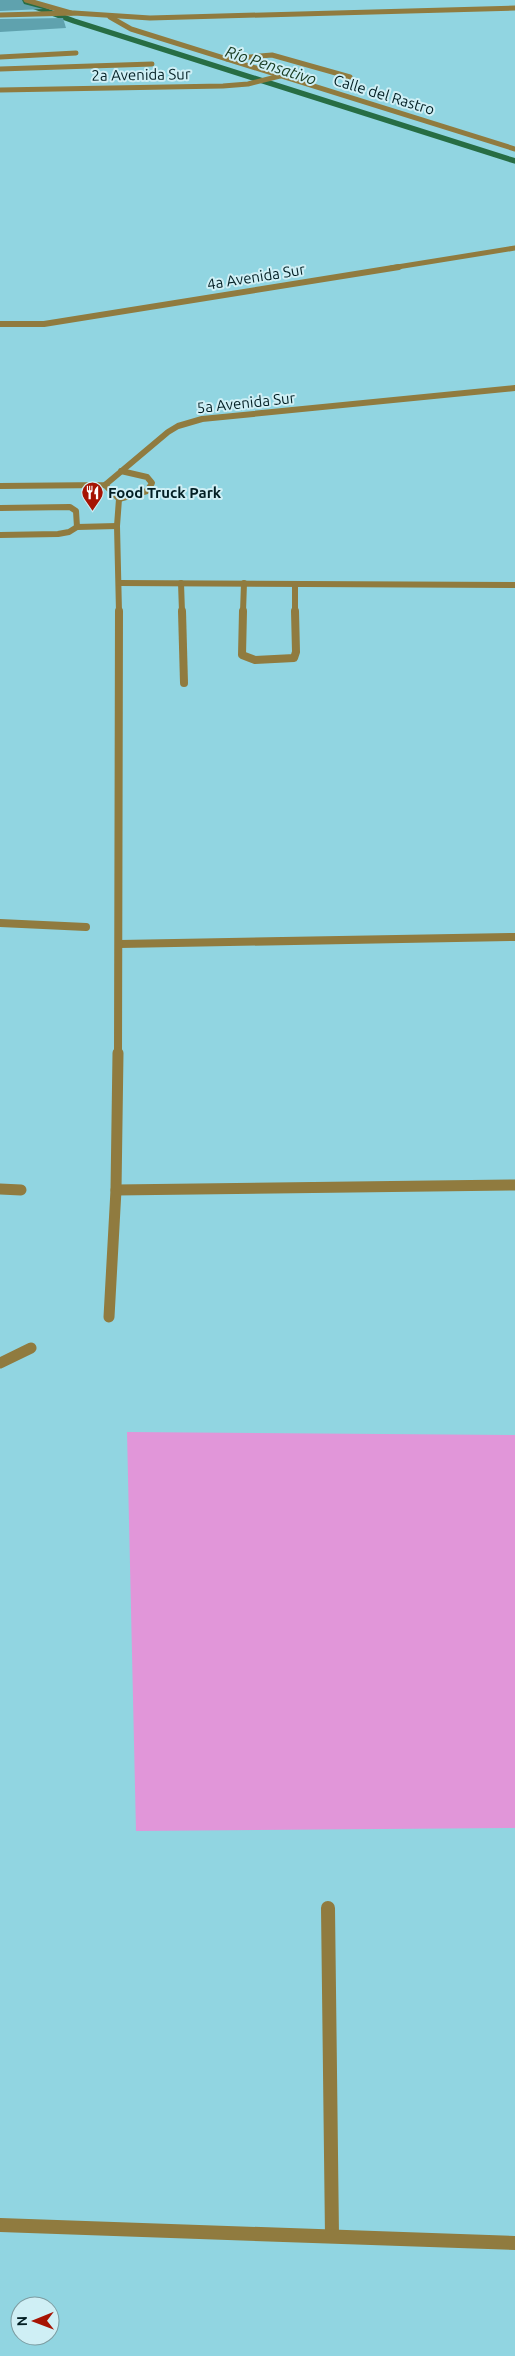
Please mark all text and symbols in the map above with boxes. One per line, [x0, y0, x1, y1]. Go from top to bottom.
water label: Río Pensativo [223, 42, 319, 88]
street label: 2a Avenida Sur [91, 65, 191, 84]
street label: Calle del Rastro [332, 71, 437, 118]
street label: 4a Avenida Sur [206, 260, 306, 293]
street label: 5a Avenida Sur [196, 389, 296, 416]
restaurant icon: Food Truck Park [80, 481, 104, 512]
place label: Food Truck Park [108, 484, 222, 501]
north arrow [10, 2296, 60, 2346]
text: N [14, 2316, 30, 2327]

